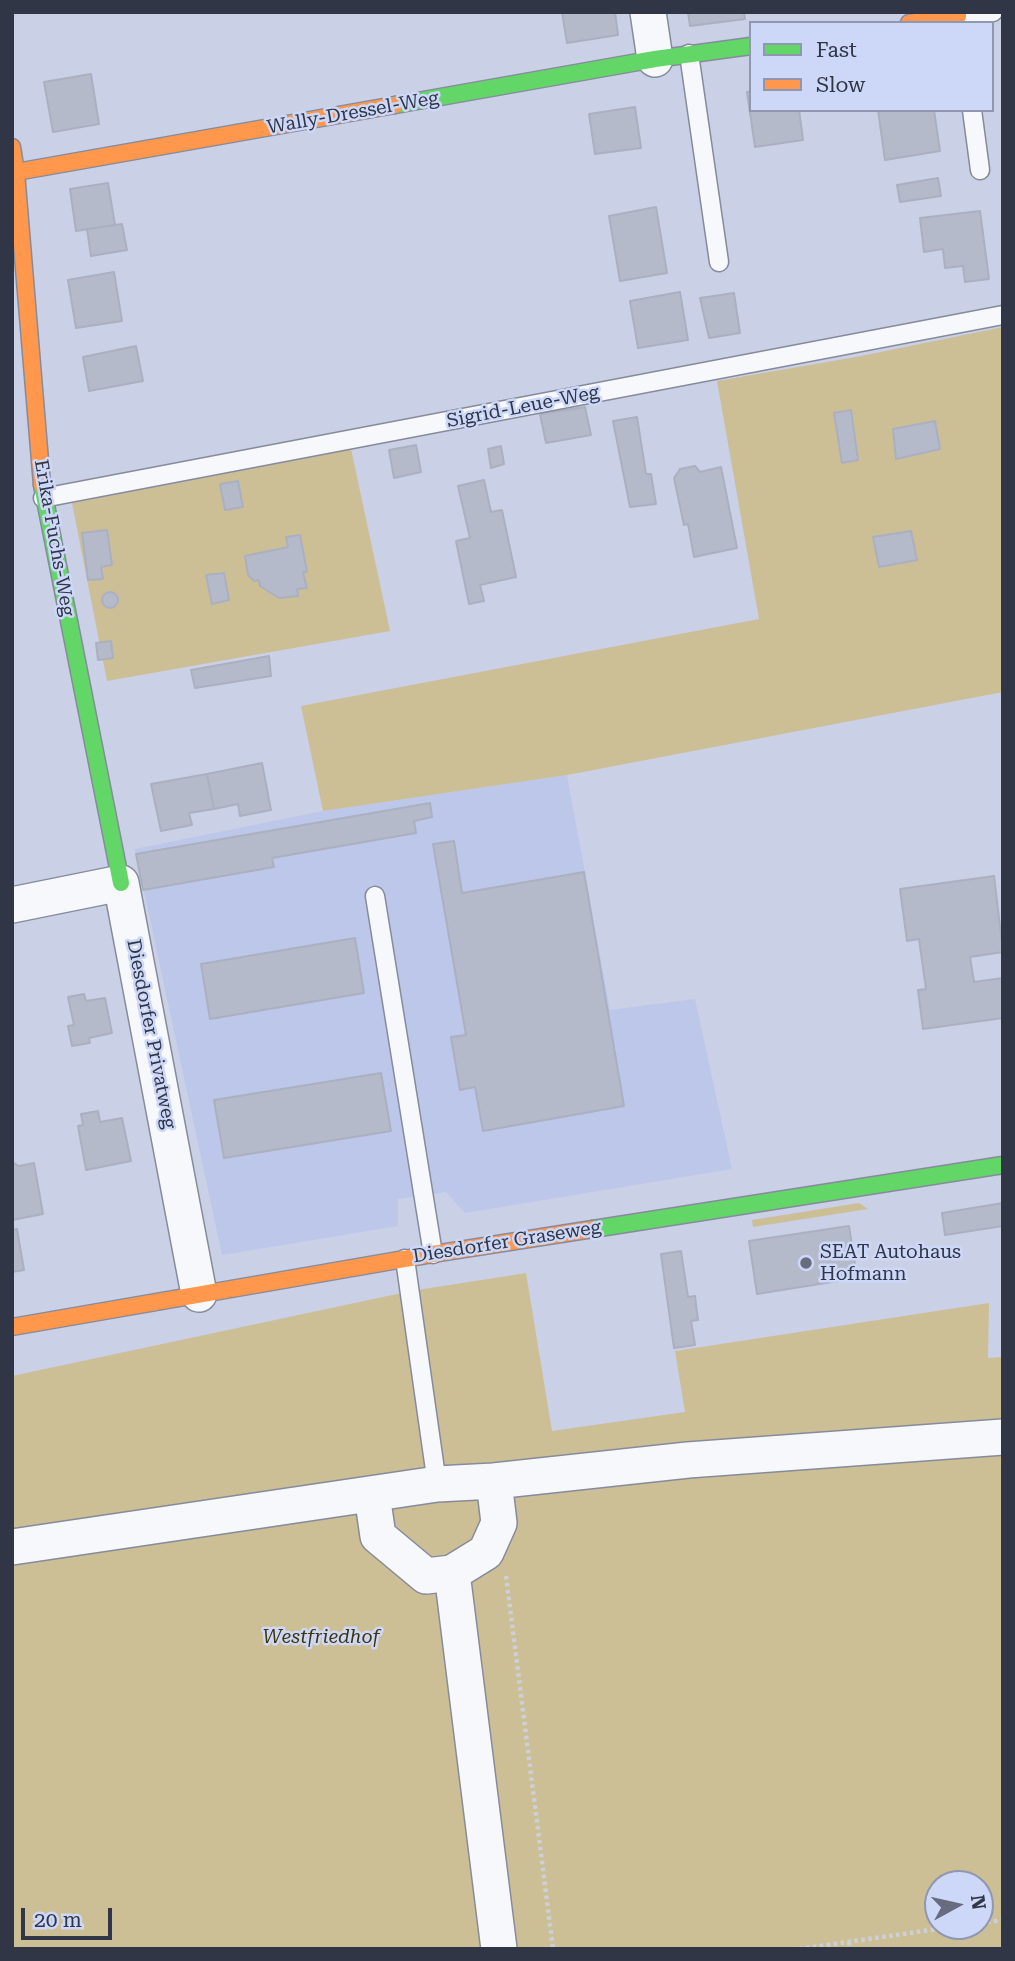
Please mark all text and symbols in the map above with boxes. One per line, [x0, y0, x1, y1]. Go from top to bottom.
legend [749, 21, 994, 112]
text: Fast [816, 38, 857, 62]
text: Slow [816, 73, 865, 97]
street label: Wally-Dressel-Weg [265, 87, 441, 139]
street label: Sigrid-Leue-Weg [445, 381, 601, 433]
street label: Erika-Fuchs-Weg [29, 458, 79, 618]
street label: Diesdorfer Privatweg [121, 937, 181, 1131]
street label: Diesdorfer Graseweg [411, 1216, 603, 1268]
place label: SEAT Autohaus Hofmann [820, 1241, 961, 1285]
marker: SEAT Autohaus Hofmann [798, 1255, 814, 1271]
park label: Westfriedhof [262, 1626, 380, 1648]
north arrow [924, 1870, 994, 1940]
text: N [966, 1893, 991, 1911]
scale bar [24, 1895, 116, 1939]
text: 20 m [34, 1908, 82, 1932]

